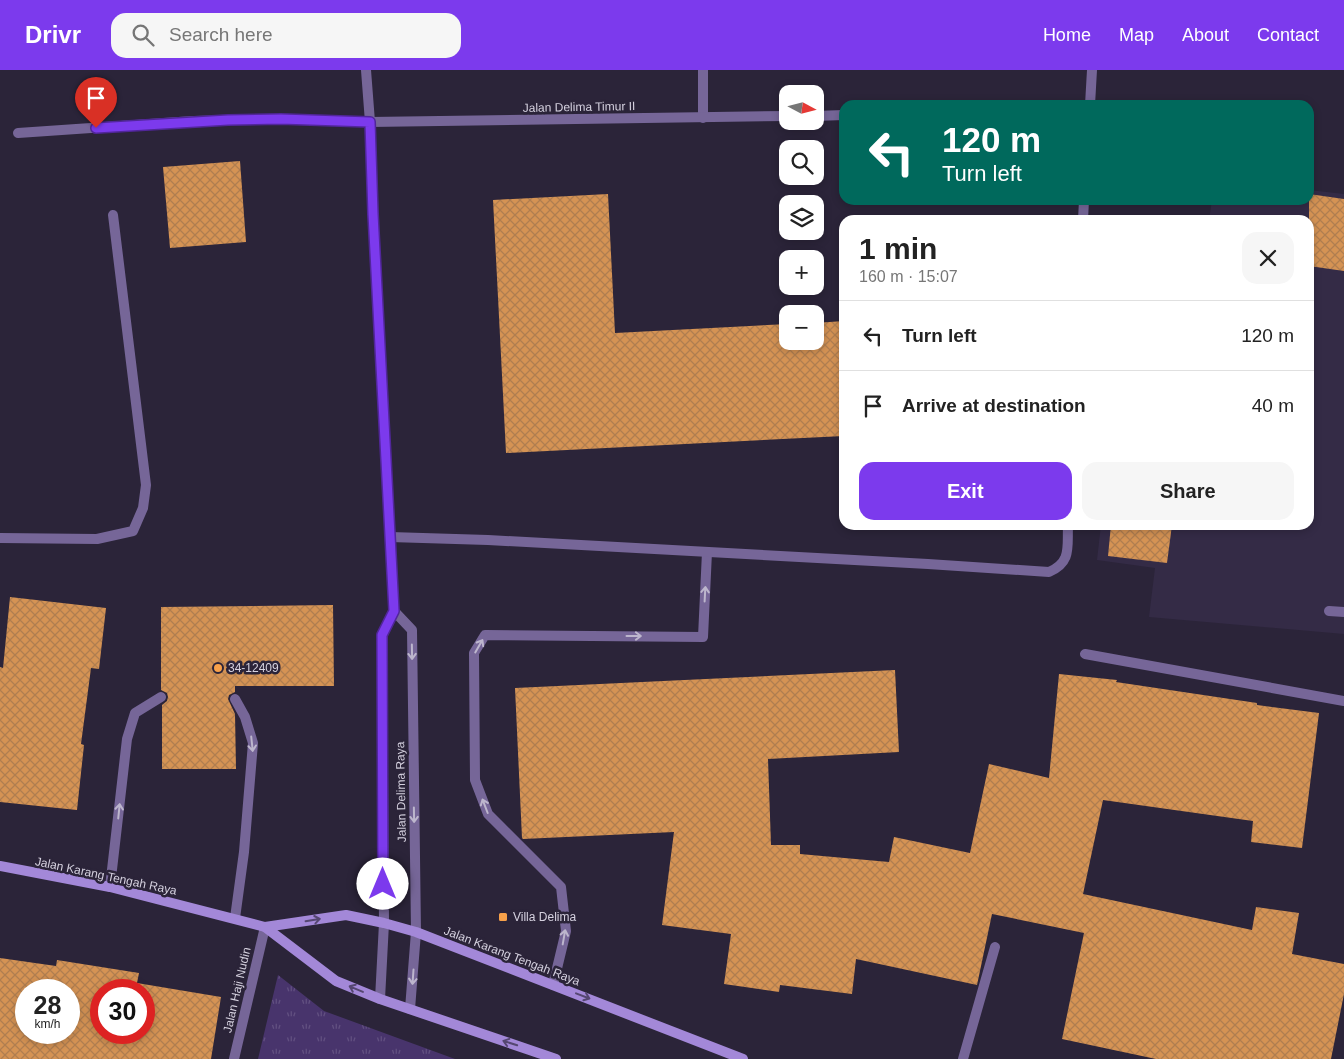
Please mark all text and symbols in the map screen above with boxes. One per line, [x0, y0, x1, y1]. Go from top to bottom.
search box [111, 13, 461, 58]
text: Drivr [25, 21, 81, 48]
icon: search [129, 21, 157, 49]
text: Search here [169, 24, 273, 45]
text: Home [1043, 25, 1091, 45]
text: Map [1119, 25, 1154, 45]
text: About [1182, 25, 1229, 45]
text: Contact [1257, 25, 1319, 45]
pin [75, 77, 117, 128]
icon: arrive [82, 84, 110, 112]
north arrow [779, 85, 824, 130]
map controls [779, 85, 824, 350]
street label: Jalan Delima Timur II [523, 99, 635, 115]
icon: left [859, 120, 924, 185]
text: 120 m [942, 120, 1041, 159]
button: search [779, 140, 824, 185]
text: Turn left [942, 161, 1022, 186]
button: layers [779, 195, 824, 240]
text: 1 min [859, 232, 937, 265]
button: close [1242, 232, 1294, 284]
button: + [779, 250, 824, 295]
text: 160 m · 15:07 [859, 268, 958, 285]
button: − [779, 305, 824, 350]
icon: left [859, 322, 887, 350]
text: Turn left [902, 325, 977, 346]
text: 120 m [1241, 325, 1294, 346]
icon: arrive [859, 392, 887, 420]
text: Arrive at destination [902, 395, 1086, 416]
text: 40 m [1252, 395, 1294, 416]
button: Exit [859, 462, 1072, 520]
button: Share [1082, 462, 1294, 520]
one-way arrow [701, 587, 710, 603]
one-way arrow [626, 631, 642, 641]
one-way arrow [474, 640, 484, 654]
one-way arrow [407, 644, 417, 660]
place label: 34-12409 [228, 661, 279, 675]
marker: 34-12409 [212, 662, 224, 674]
one-way arrow [247, 736, 257, 752]
street label: Jalan Delima Raya [393, 741, 409, 842]
one-way arrow [480, 799, 489, 814]
one-way arrow [114, 803, 124, 819]
one-way arrow [409, 806, 419, 822]
street label: Jalan Karang Tengah Raya [34, 854, 178, 898]
position arrow [356, 857, 408, 909]
place label: Villa Delima [513, 910, 576, 924]
marker: Villa Delima [497, 911, 509, 923]
one-way arrow [305, 914, 321, 924]
street label: Jalan Karang Tengah Raya [442, 924, 582, 989]
one-way arrow [560, 930, 570, 946]
street label: Jalan Haji Nudin [220, 946, 254, 1034]
one-way arrow [408, 969, 417, 985]
speed limit sign: 30 [90, 979, 155, 1044]
one-way arrow [349, 984, 364, 994]
text: 28 [34, 991, 61, 1019]
one-way arrow [576, 993, 591, 1002]
text: km/h [34, 1017, 61, 1031]
one-way arrow [502, 1037, 518, 1047]

